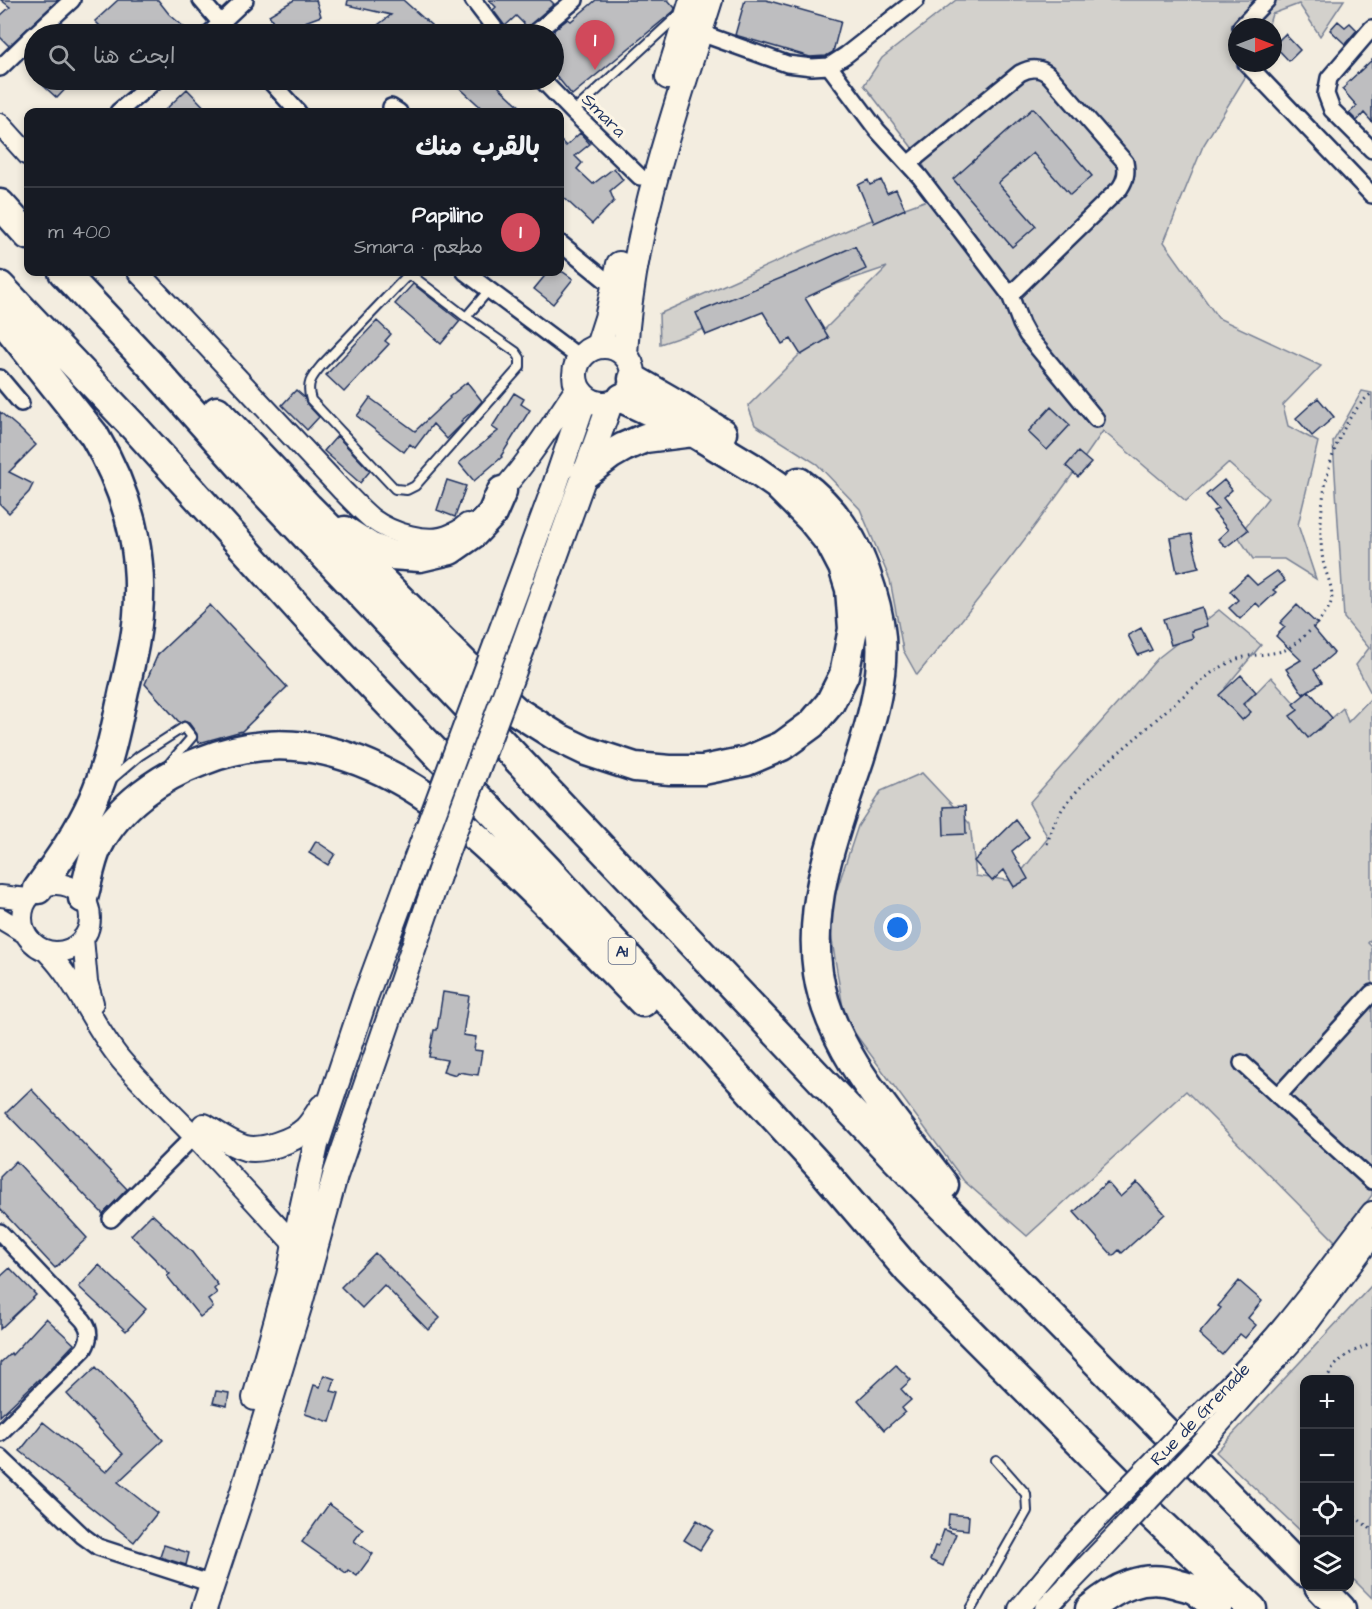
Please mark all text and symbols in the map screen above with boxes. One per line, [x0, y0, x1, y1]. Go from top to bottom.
north arrow [1228, 18, 1282, 72]
pin: 1 [576, 20, 614, 70]
search box [24, 24, 564, 90]
icon: search [45, 41, 78, 74]
text: ابحث هنا [93, 41, 175, 72]
street label: Smara [576, 87, 632, 143]
text: بالقرب منك [416, 129, 540, 165]
text: Papilino [412, 200, 483, 231]
text: 400 m [48, 218, 110, 246]
text: 1 [519, 218, 522, 246]
text: مطعم · Smara [354, 233, 483, 261]
your location [883, 913, 912, 942]
road number: A1 [608, 938, 636, 964]
street label: Rue de Grenade [1145, 1357, 1256, 1471]
map controls [1300, 1375, 1354, 1591]
button: + [1300, 1375, 1354, 1429]
button: − [1300, 1429, 1354, 1483]
button: locate [1300, 1483, 1354, 1537]
button: layers [1300, 1537, 1354, 1591]

